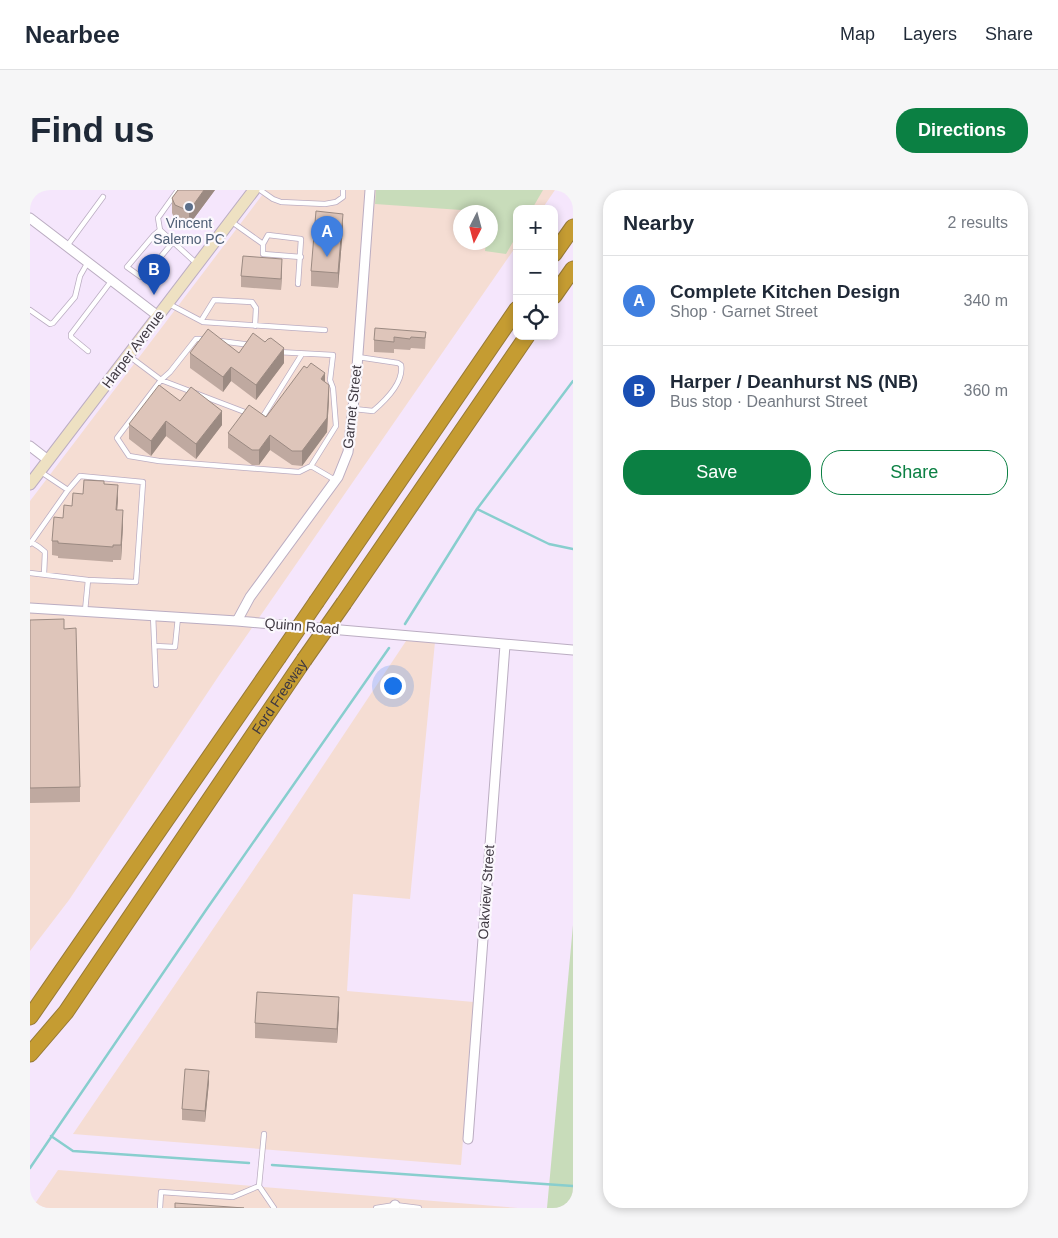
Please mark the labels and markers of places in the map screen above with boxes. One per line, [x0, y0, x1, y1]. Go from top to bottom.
marker: Vincent Salerno PC [183, 201, 195, 213]
place label: Vincent Salerno PC [153, 215, 225, 247]
pin: A [311, 216, 343, 257]
pin: B [138, 254, 170, 295]

